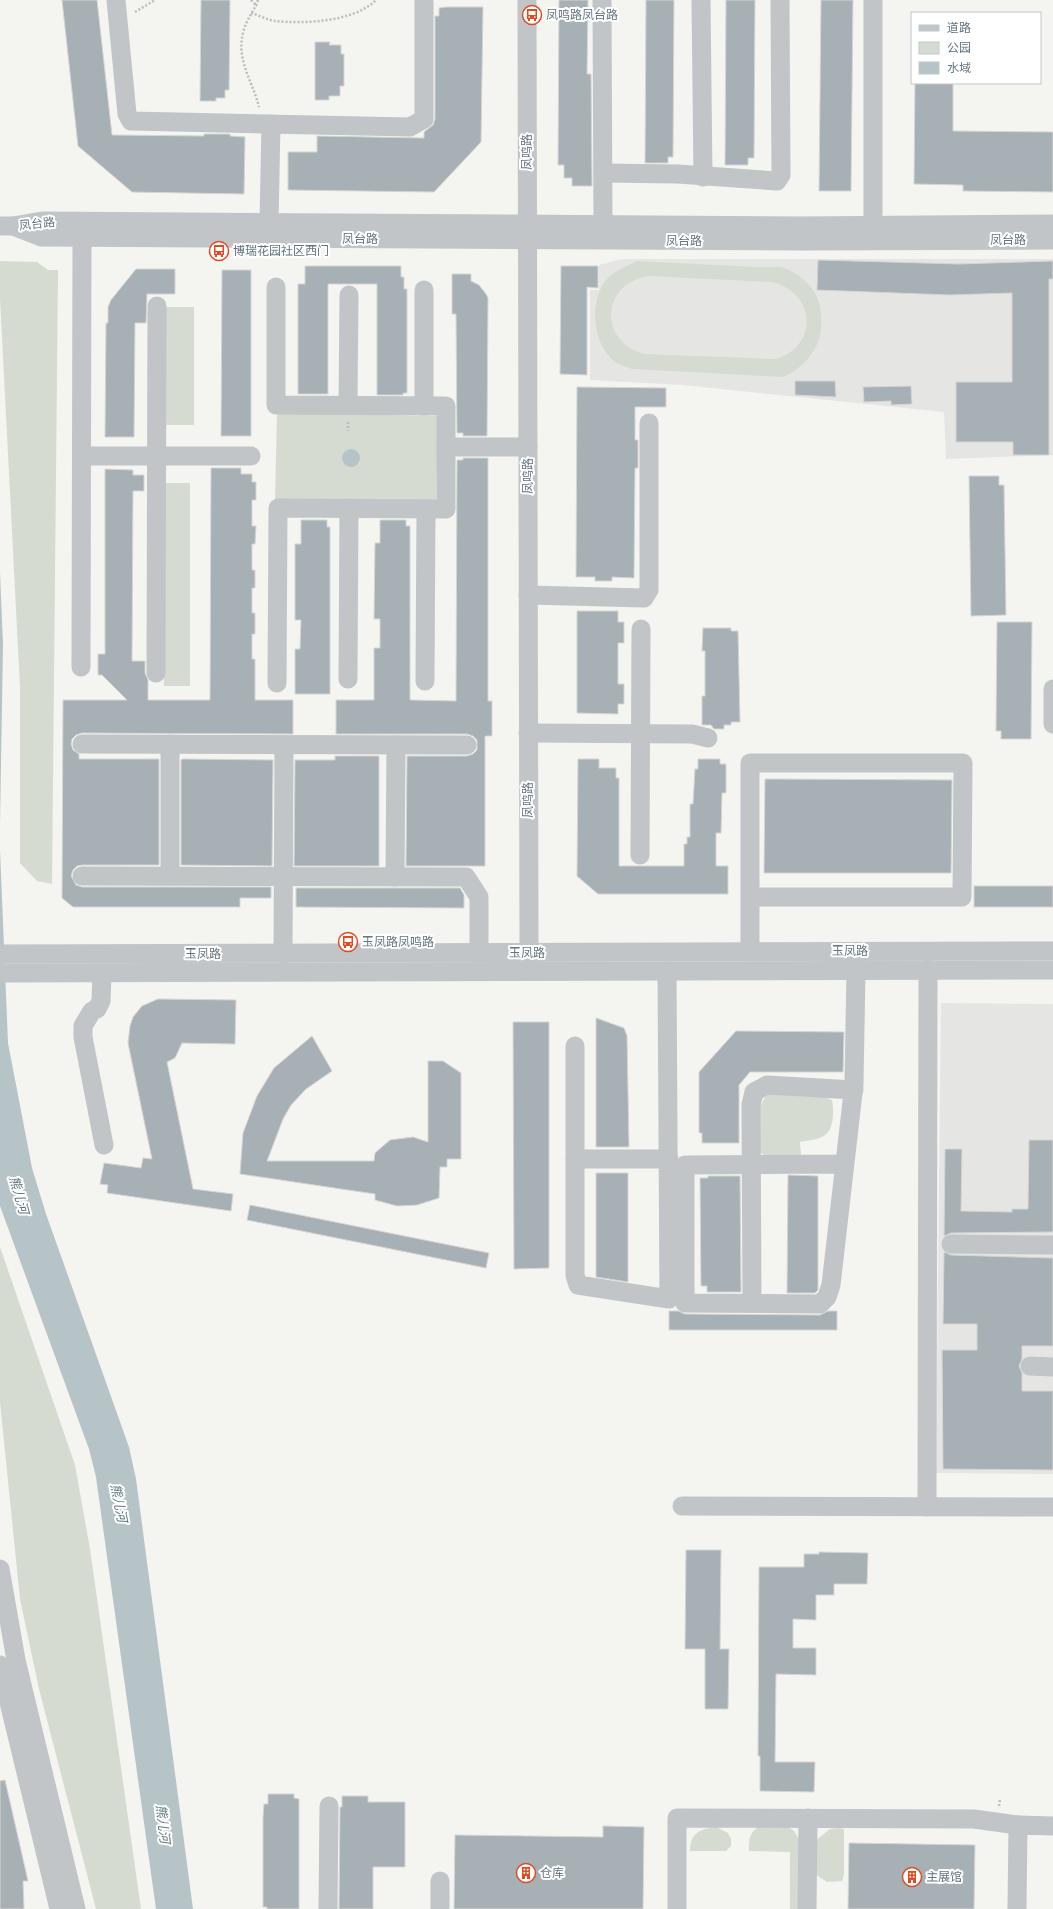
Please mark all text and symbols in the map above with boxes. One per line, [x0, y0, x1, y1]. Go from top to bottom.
bus stop icon: 凤鸣路凤台路 [521, 4, 543, 26]
place label: 凤鸣路凤台路 [546, 8, 618, 22]
legend [911, 12, 1041, 84]
text: 道路 [947, 21, 971, 35]
text: 公园 [947, 41, 971, 55]
text: 水域 [947, 61, 971, 75]
street label: 凤鸣路 [520, 134, 534, 170]
street label: 凤台路 [18, 215, 56, 233]
street label: 凤台路 [342, 232, 378, 246]
street label: 凤台路 [990, 233, 1026, 247]
street label: 凤台路 [666, 234, 702, 248]
bus stop icon: 博瑞花园社区西门 [208, 240, 230, 262]
place label: 博瑞花园社区西门 [233, 244, 329, 258]
street label: 凤鸣路 [521, 458, 535, 494]
street label: 凤鸣路 [521, 782, 535, 818]
bus stop icon: 玉凤路凤鸣路 [337, 931, 359, 953]
place label: 玉凤路凤鸣路 [362, 935, 434, 949]
street label: 玉凤路 [832, 944, 868, 958]
street label: 玉凤路 [509, 946, 545, 960]
street label: 玉凤路 [185, 947, 221, 961]
water label: 熊儿河 [6, 1174, 32, 1219]
water label: 熊儿河 [108, 1482, 131, 1527]
water label: 熊儿河 [153, 1804, 173, 1847]
building icon: 仓库 [515, 1862, 537, 1884]
place label: 仓库 [540, 1866, 564, 1880]
building icon: 主展馆 [901, 1866, 923, 1888]
place label: 主展馆 [926, 1870, 962, 1884]

